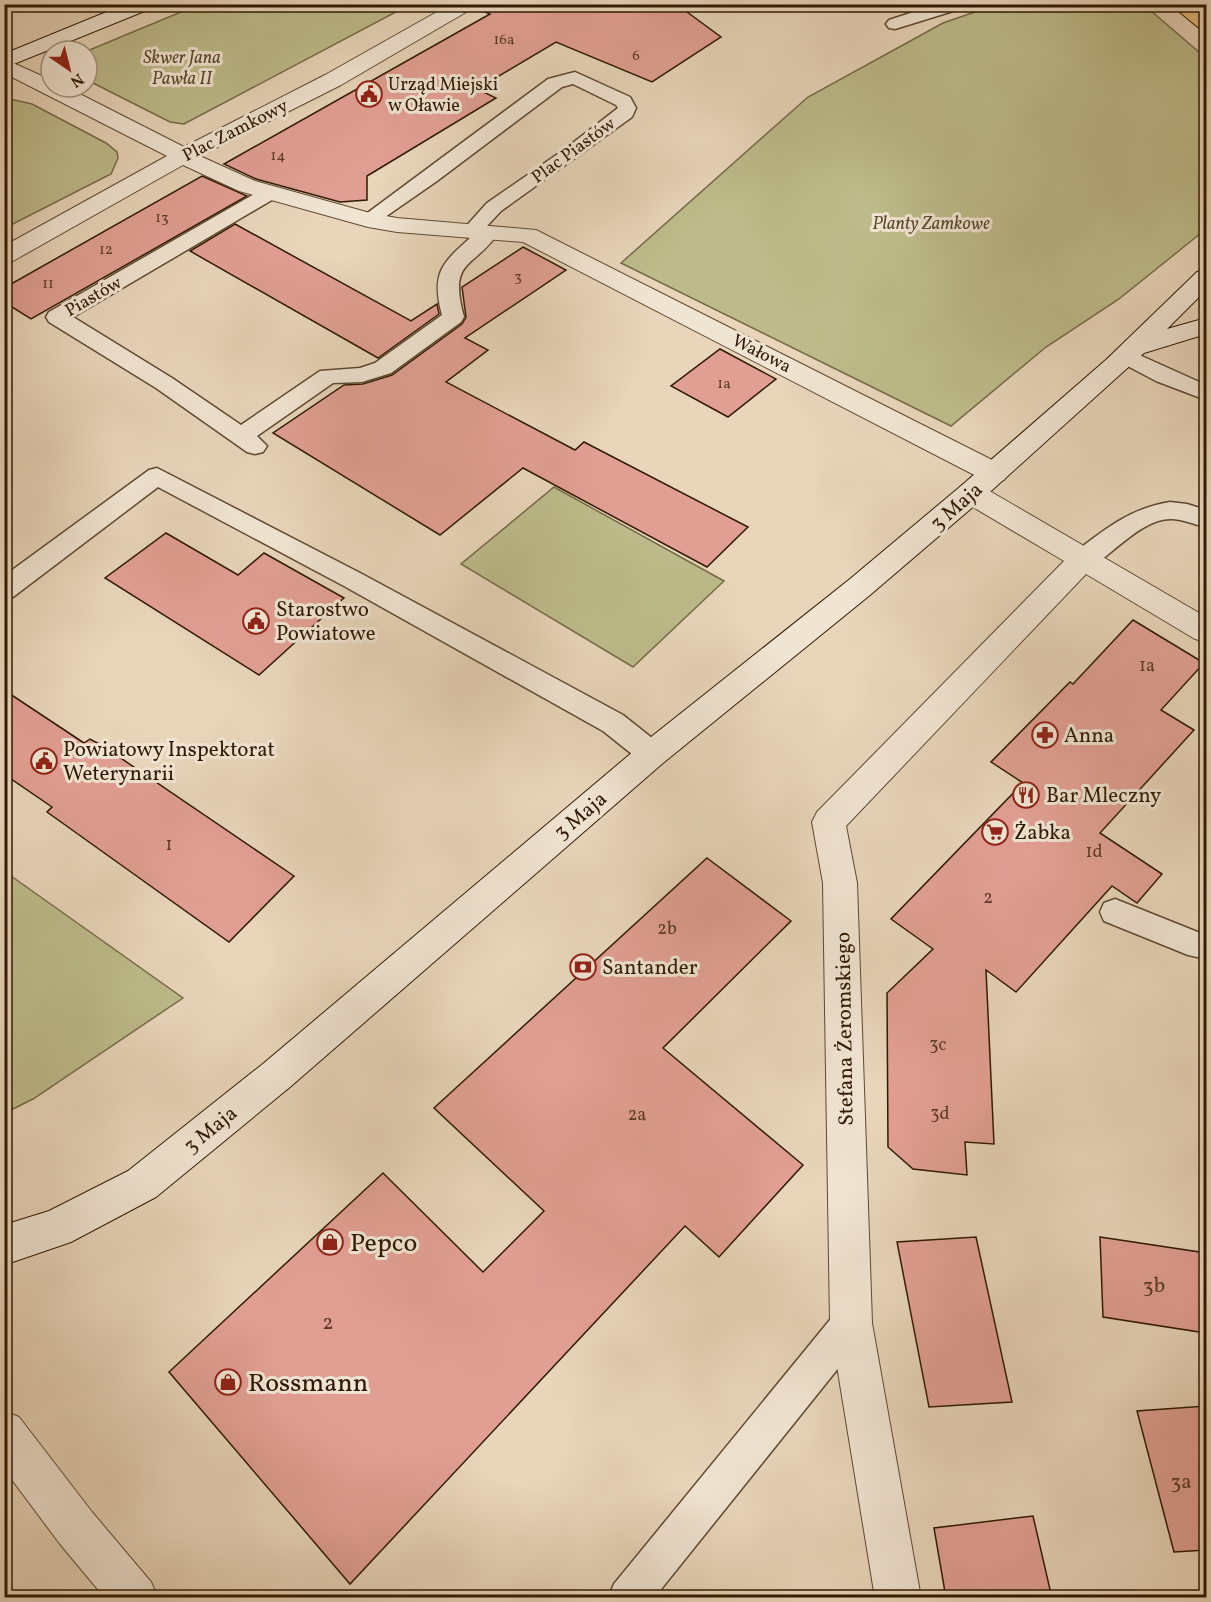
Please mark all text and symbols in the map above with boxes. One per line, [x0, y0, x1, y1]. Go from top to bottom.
house number: 16a [494, 30, 514, 51]
north arrow [39, 39, 99, 99]
park label: Skwer Jana Pawła II [143, 46, 221, 92]
house number: 6 [632, 46, 640, 67]
text: N [65, 67, 88, 92]
place label: Urząd Miejski w Oławie [388, 73, 498, 119]
public building icon: Urząd Miejski w Oławie [354, 79, 384, 109]
street label: Plac Zamkowy [179, 94, 293, 169]
street label: Plac Piastów [527, 112, 621, 190]
house number: 14 [271, 146, 285, 167]
house number: 13 [155, 208, 169, 229]
park label: Planty Zamkowe [872, 212, 990, 237]
house number: 12 [99, 240, 113, 261]
house number: 3 [514, 267, 522, 288]
street label: Piastów [61, 271, 127, 324]
house number: 11 [42, 274, 54, 295]
street label: Wałowa [727, 329, 795, 380]
house number: 1a [717, 374, 731, 395]
street label: 3 Maja [924, 476, 990, 538]
place label: Starostwo Powiatowe [276, 596, 376, 649]
public building icon: Starostwo Powiatowe [241, 606, 271, 636]
house number: 1a [1139, 654, 1155, 679]
pharmacy icon: Anna [1030, 720, 1060, 750]
place label: Anna [1064, 722, 1114, 751]
place label: Powiatowy Inspektorat Weterynarii [63, 736, 275, 789]
public building icon: Powiatowy Inspektorat Weterynarii [29, 746, 59, 776]
restaurant icon: Bar Mleczny [1011, 780, 1041, 810]
place label: Bar Mleczny [1046, 782, 1162, 811]
street label: 3 Maja [548, 785, 614, 847]
supermarket icon: Żabka [980, 817, 1010, 847]
place label: Żabka [1014, 819, 1071, 848]
house number: 1 [166, 833, 172, 858]
house number: 1d [1085, 840, 1103, 865]
house number: 2 [983, 886, 993, 911]
house number: 2b [657, 917, 677, 942]
street label: Stefana Żeromskiego [829, 932, 862, 1126]
bank icon: Santander [568, 952, 598, 982]
place label: Santander [602, 954, 698, 983]
house number: 3c [929, 1033, 947, 1058]
street label: 3 Maja [178, 1100, 244, 1161]
house number: 3d [930, 1102, 950, 1127]
house number: 2a [628, 1103, 646, 1128]
place label: Pepco [350, 1226, 417, 1262]
shop icon: Pepco [315, 1227, 345, 1257]
house number: 3b [1143, 1272, 1165, 1301]
house number: 2 [322, 1309, 334, 1338]
place label: Rossmann [248, 1366, 368, 1402]
shop icon: Rossmann [213, 1367, 243, 1397]
house number: 3a [1170, 1468, 1192, 1497]

